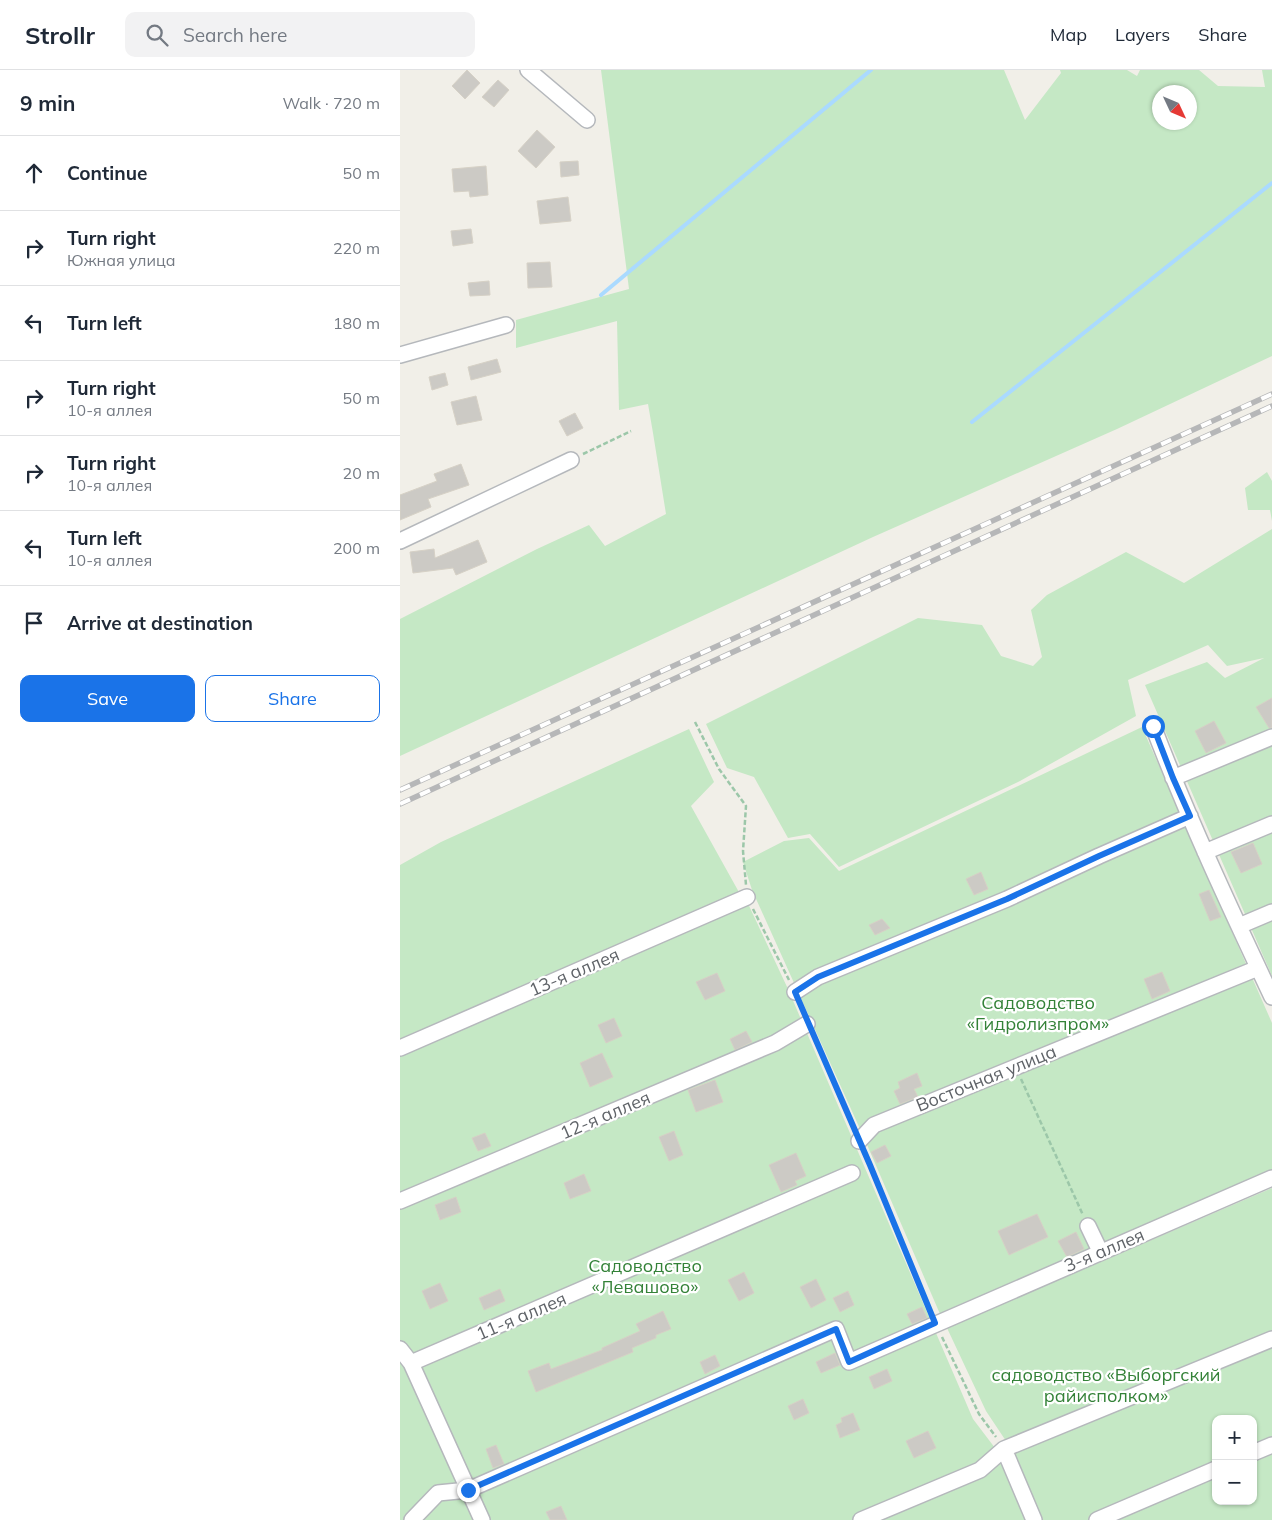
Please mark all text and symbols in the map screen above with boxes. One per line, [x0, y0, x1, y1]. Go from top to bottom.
search box [125, 12, 475, 57]
text: Strollr [25, 20, 95, 50]
icon: search [143, 21, 171, 49]
text: Search here [183, 23, 287, 47]
text: Map [1050, 23, 1087, 46]
text: Layers [1115, 23, 1170, 46]
text: Share [1198, 23, 1247, 46]
north arrow [1152, 85, 1197, 130]
text: 9 min [20, 90, 75, 116]
text: Walk · 720 m [282, 93, 380, 113]
icon: ahead [20, 159, 48, 187]
text: Continue [67, 161, 147, 185]
text: 50 m [343, 163, 380, 183]
text: Turn right [67, 226, 156, 250]
icon: right [20, 234, 48, 262]
text: 220 m [333, 238, 380, 258]
text: Южная улица [67, 250, 176, 270]
icon: left [20, 309, 48, 337]
text: Turn left [67, 311, 142, 335]
text: 180 m [333, 313, 380, 333]
text: Turn right [67, 376, 156, 400]
icon: right [20, 384, 48, 412]
text: 50 m [343, 388, 380, 408]
text: 10-я аллея [67, 400, 152, 420]
text: Turn right [67, 451, 156, 475]
icon: right [20, 459, 48, 487]
text: 20 m [343, 463, 380, 483]
text: 10-я аллея [67, 475, 152, 495]
text: Turn left [67, 526, 142, 550]
icon: left [20, 534, 48, 562]
text: 200 m [333, 538, 380, 558]
text: 10-я аллея [67, 550, 152, 570]
icon: arrive [20, 609, 48, 637]
text: Arrive at destination [67, 611, 253, 635]
button: Save [20, 675, 195, 722]
button: Share [205, 675, 380, 722]
route start [1142, 715, 1165, 738]
street label: 13-я аллея [525, 943, 623, 1001]
park label: Садоводство «Гидролизпром» [967, 991, 1109, 1035]
street label: Восточная улица [912, 1039, 1060, 1117]
street label: 12-я аллея [556, 1086, 654, 1144]
street label: 3-я аллея [1060, 1223, 1148, 1277]
park label: Садоводство «Левашово» [588, 1254, 702, 1298]
street label: 11-я аллея [472, 1287, 570, 1345]
park label: садоводство «Выборгский райисполком» [991, 1363, 1221, 1407]
map controls [1212, 1415, 1257, 1505]
button: + [1212, 1415, 1257, 1460]
button: − [1212, 1460, 1257, 1505]
route end [457, 1479, 480, 1502]

